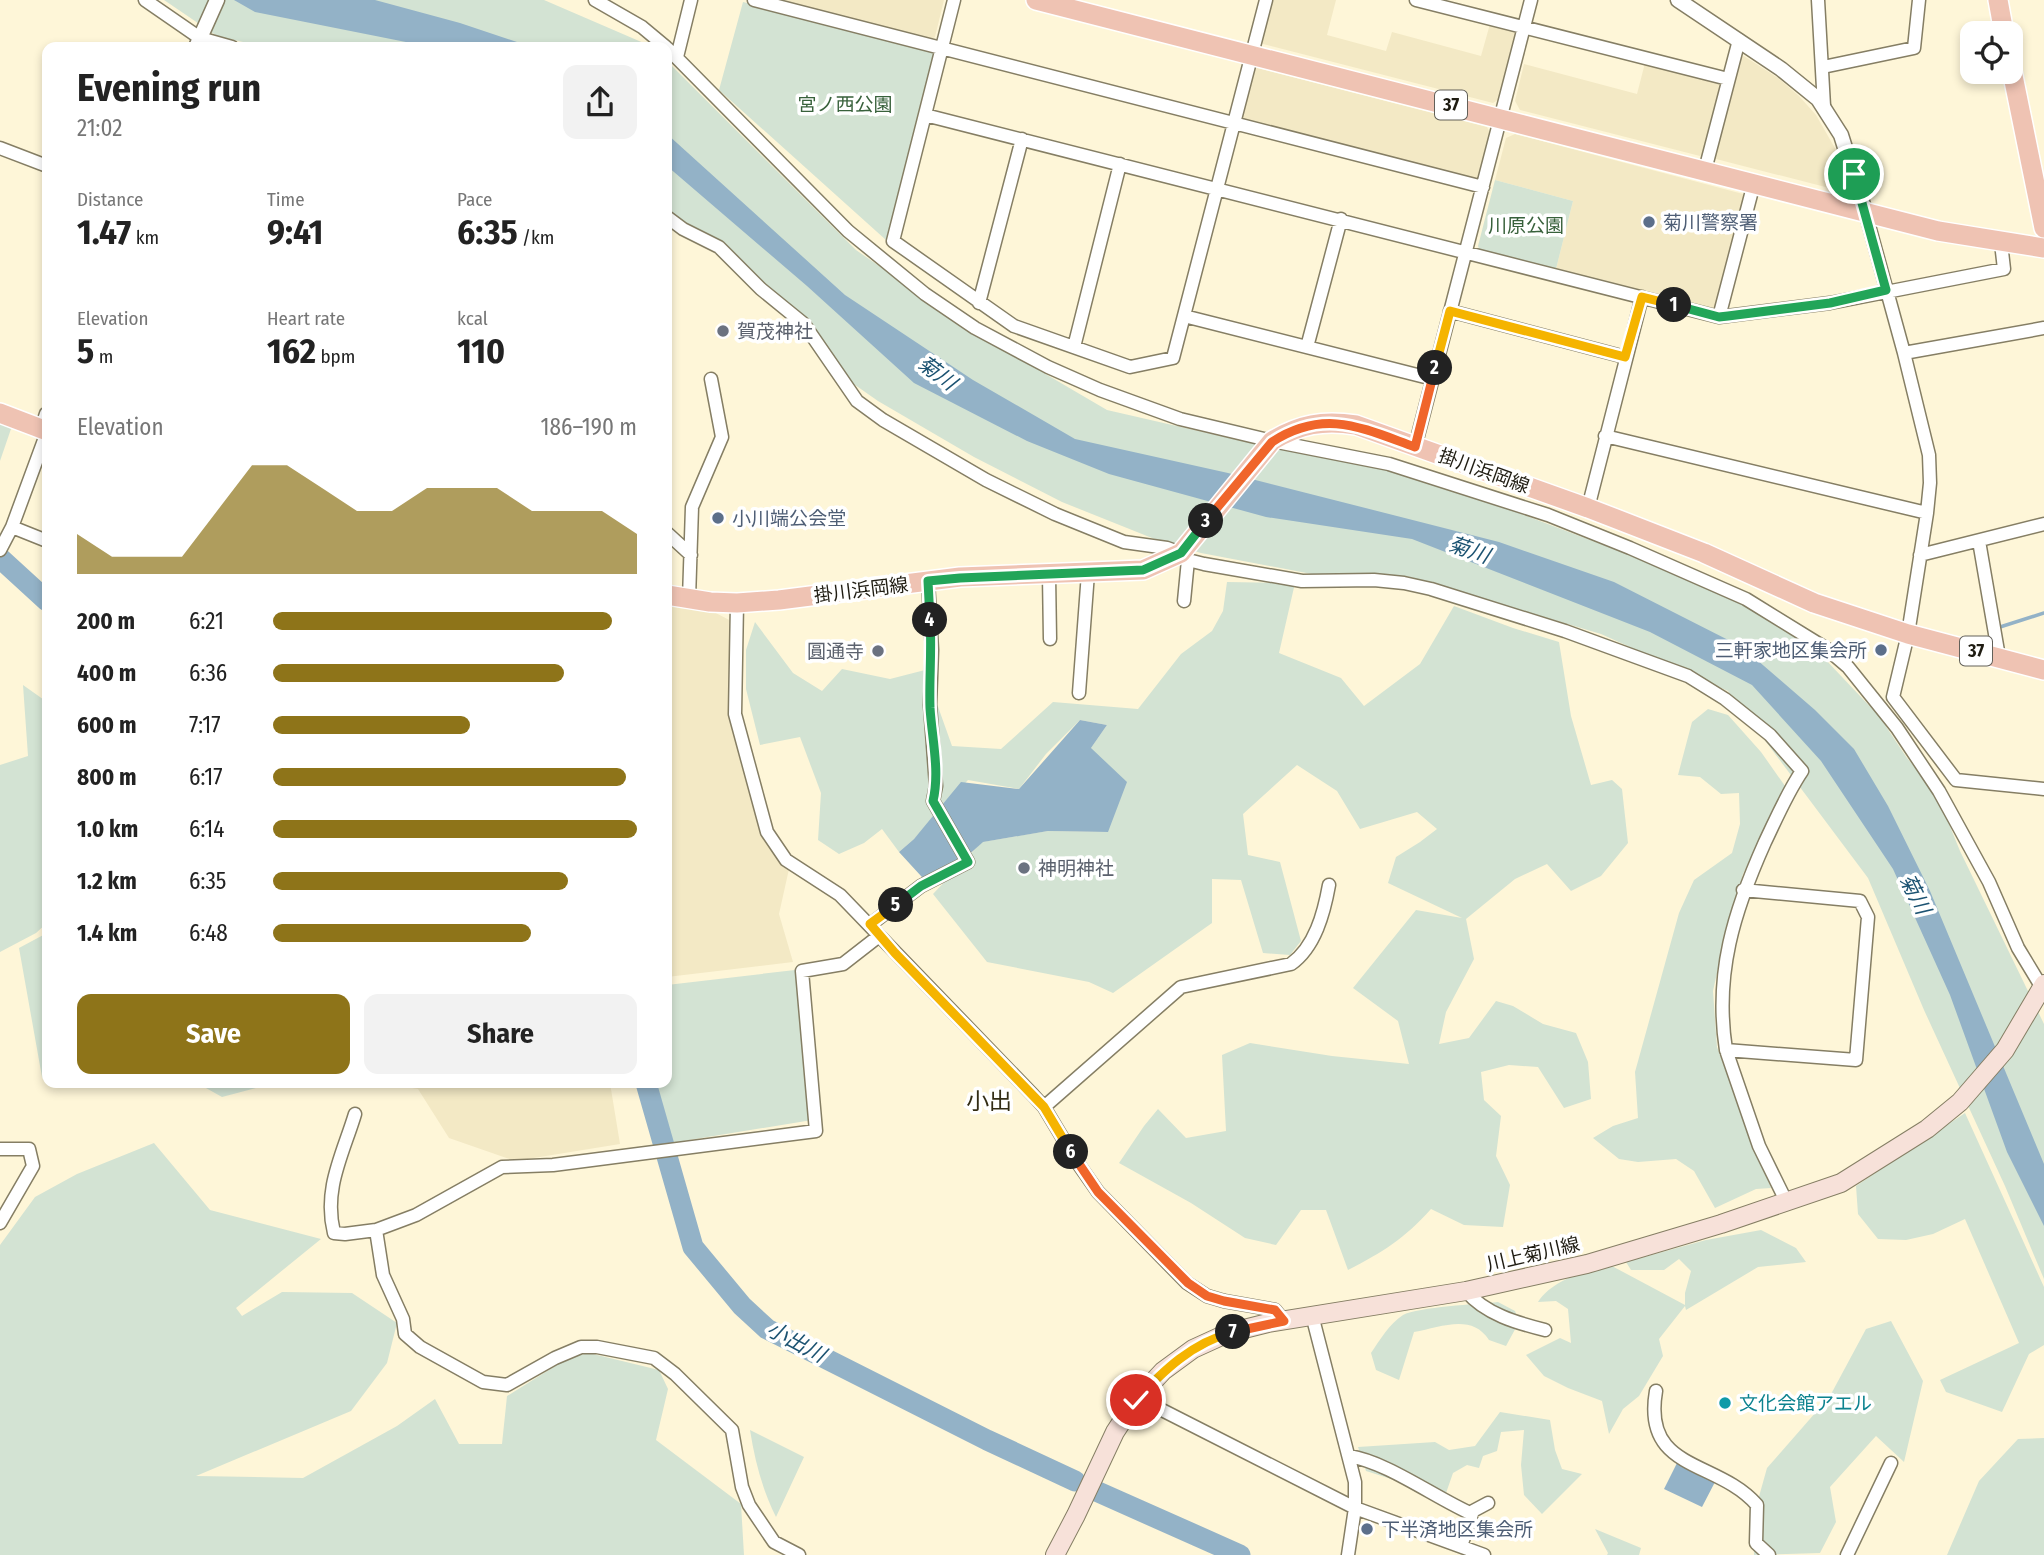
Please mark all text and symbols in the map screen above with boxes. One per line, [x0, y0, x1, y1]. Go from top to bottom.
map controls [1960, 21, 2023, 84]
button: locate [1960, 21, 2023, 84]
text: Evening run [77, 65, 261, 111]
button: share [563, 65, 637, 139]
road number: 37 [1435, 90, 1467, 120]
park label: 宮ノ西公園 [797, 93, 893, 116]
text: 21:02 [77, 114, 122, 142]
pin [1824, 144, 1884, 204]
icon: arrive [1835, 155, 1873, 193]
text: Distance [77, 188, 144, 211]
text: Time [267, 188, 305, 211]
text: Pace [457, 188, 492, 211]
text: 1.47 [77, 211, 131, 253]
text: 9:41 [267, 211, 323, 253]
text: 6:35 [457, 211, 518, 253]
place label: 菊川警察署 [1663, 211, 1758, 234]
park label: 川原公園 [1488, 214, 1564, 237]
marker: 菊川警察署 [1641, 214, 1657, 230]
text: km [131, 226, 159, 249]
text: /km [518, 226, 554, 249]
pin: 1 [1656, 288, 1692, 322]
text: 1 [1669, 293, 1678, 316]
text: Elevation [77, 307, 149, 330]
text: Heart rate [267, 307, 345, 330]
text: kcal [457, 307, 488, 330]
place label: 賀茂神社 [737, 320, 813, 343]
marker: 賀茂神社 [715, 323, 731, 339]
text: 5 [77, 330, 94, 372]
text: 162 [267, 330, 316, 372]
text: 110 [457, 330, 505, 372]
text: m [94, 345, 113, 368]
text: bpm [316, 345, 355, 368]
water label: 菊川 [912, 350, 963, 397]
pin: 2 [1418, 350, 1452, 386]
text: 2 [1430, 356, 1439, 379]
text: Elevation [77, 413, 164, 441]
text: 186–190 m [541, 413, 637, 441]
street label: 掛川浜岡線 [1435, 444, 1533, 498]
pin: 3 [1188, 504, 1224, 538]
place label: 小川端公会堂 [732, 507, 846, 530]
text: 3 [1201, 509, 1210, 532]
marker: 小川端公会堂 [710, 510, 726, 526]
water label: 菊川 [1445, 531, 1495, 570]
street label: 掛川浜岡線 [812, 573, 910, 607]
pin: 4 [912, 602, 948, 638]
text: 200 m [77, 607, 135, 635]
text: 6:21 [189, 607, 224, 635]
text: 4 [925, 608, 934, 631]
road number: 37 [1960, 636, 1992, 666]
place label: 三軒家地区集会所 [1715, 639, 1867, 662]
place label: 圓通寺 [807, 640, 864, 663]
marker: 三軒家地区集会所 [1873, 642, 1889, 658]
marker: 圓通寺 [870, 643, 886, 659]
text: 400 m [77, 659, 136, 687]
text: 6:36 [189, 659, 227, 687]
text: 600 m [77, 711, 136, 739]
text: 7:17 [189, 711, 221, 739]
text: 800 m [77, 763, 137, 791]
text: 6:17 [189, 763, 223, 791]
text: 1.0 km [77, 815, 138, 843]
text: 6:14 [189, 815, 224, 843]
place label: 神明神社 [1038, 857, 1114, 880]
marker: 神明神社 [1016, 860, 1032, 876]
text: 1.2 km [77, 867, 137, 895]
text: 6:35 [189, 867, 226, 895]
water label: 菊川 [1894, 869, 1937, 920]
pin: 5 [878, 888, 914, 922]
text: 5 [891, 893, 900, 916]
text: 1.4 km [77, 919, 137, 947]
text: 6:48 [189, 919, 228, 947]
button: Save [77, 994, 350, 1074]
button: Share [364, 994, 637, 1074]
district label: 小出 [966, 1087, 1012, 1115]
pin: 6 [1054, 1134, 1088, 1170]
text: 6 [1066, 1140, 1075, 1163]
street label: 川上菊川線 [1484, 1232, 1582, 1276]
pin: 7 [1216, 1314, 1250, 1350]
water label: 小出川 [762, 1316, 832, 1369]
text: 7 [1228, 1320, 1237, 1343]
pin [1106, 1370, 1166, 1430]
icon: check [1117, 1381, 1155, 1419]
place label: 文化会館アエル [1739, 1392, 1872, 1415]
marker: 文化会館アエル [1717, 1395, 1733, 1411]
place label: 下半済地区集会所 [1381, 1518, 1533, 1541]
marker: 下半済地区集会所 [1359, 1521, 1375, 1537]

